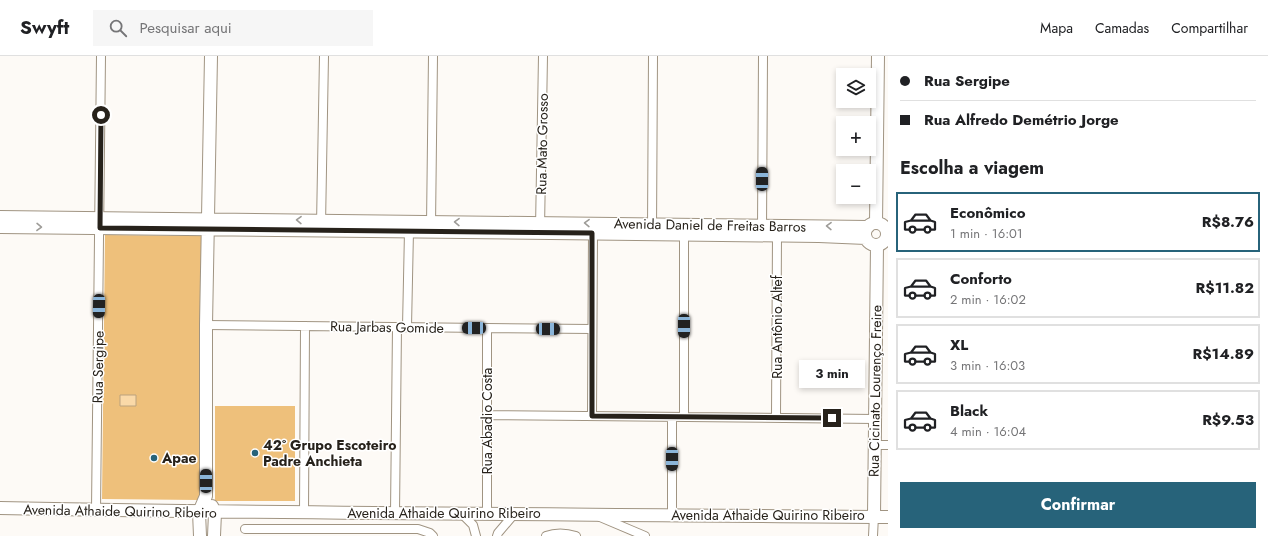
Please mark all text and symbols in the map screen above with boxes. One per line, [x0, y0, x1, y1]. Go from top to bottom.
search box [93, 10, 373, 46]
text: Swyft [20, 14, 69, 41]
icon: search [107, 17, 129, 39]
text: Pesquisar aqui [139, 17, 232, 39]
text: Mapa [1040, 18, 1073, 38]
text: Camadas [1095, 18, 1149, 38]
text: Compartilhar [1171, 18, 1248, 38]
map controls [836, 68, 876, 204]
button: layers [836, 68, 876, 108]
text: Rua Sergipe [924, 70, 1010, 92]
street label: Rua Mato Grosso [531, 93, 553, 195]
route start [92, 106, 110, 124]
text: Rua Alfredo Demétrio Jorge [924, 109, 1119, 131]
button: + [836, 116, 876, 156]
text: Escolha a viagem [900, 155, 1044, 181]
button: − [836, 164, 876, 204]
car [756, 167, 768, 191]
text: Econômico [950, 202, 1025, 224]
icon: car [902, 204, 938, 240]
text: R$8.76 [1202, 211, 1254, 233]
street label: Avenida Daniel de Freitas Barros [614, 213, 807, 237]
one-way arrow [296, 216, 302, 224]
one-way arrow [454, 218, 460, 226]
one-way arrow [584, 219, 590, 227]
one-way arrow [826, 222, 832, 230]
one-way arrow [36, 223, 42, 231]
text: 1 min · 16:01 [950, 224, 1023, 243]
text: Conforto [950, 268, 1012, 290]
icon: car [902, 270, 938, 306]
street label: Rua Antônio Altef [767, 274, 787, 379]
text: R$11.82 [1196, 277, 1254, 299]
text: 2 min · 16:02 [950, 290, 1026, 309]
car [93, 294, 105, 318]
street label: Rua Cicinato Lourenço Freire [864, 305, 886, 477]
car [678, 314, 690, 338]
street label: Rua Jarbas Gomide [330, 316, 444, 338]
car [462, 322, 486, 334]
car [536, 323, 560, 335]
street label: Rua Sergipe [87, 331, 109, 403]
text: XL [950, 334, 968, 356]
icon: car [902, 336, 938, 372]
text: R$14.89 [1193, 343, 1254, 365]
text: 3 min · 16:03 [950, 356, 1025, 375]
callout: 3 min [799, 360, 865, 388]
text: 3 min [815, 364, 849, 383]
street label: Rua Abadio Costa [477, 368, 497, 474]
text: Black [950, 400, 988, 422]
icon: car [902, 402, 938, 438]
route end [823, 409, 841, 427]
text: R$9.53 [1202, 409, 1254, 431]
text: 4 min · 16:04 [950, 422, 1026, 441]
place label: 42º Grupo Escoteiro Padre Anchieta [263, 435, 397, 471]
car [666, 447, 678, 471]
place label: Apae [161, 448, 197, 468]
marker: 42º Grupo Escoteiro Padre Anchieta [250, 448, 260, 458]
marker: Apae [149, 453, 159, 463]
car [200, 469, 212, 493]
button: Confirmar [900, 482, 1256, 528]
street label: Avenida Athaide Quirino Ribeiro [23, 499, 217, 523]
street label: Avenida Athaide Quirino Ribeiro [347, 503, 541, 523]
street label: Avenida Athaide Quirino Ribeiro [671, 505, 865, 525]

